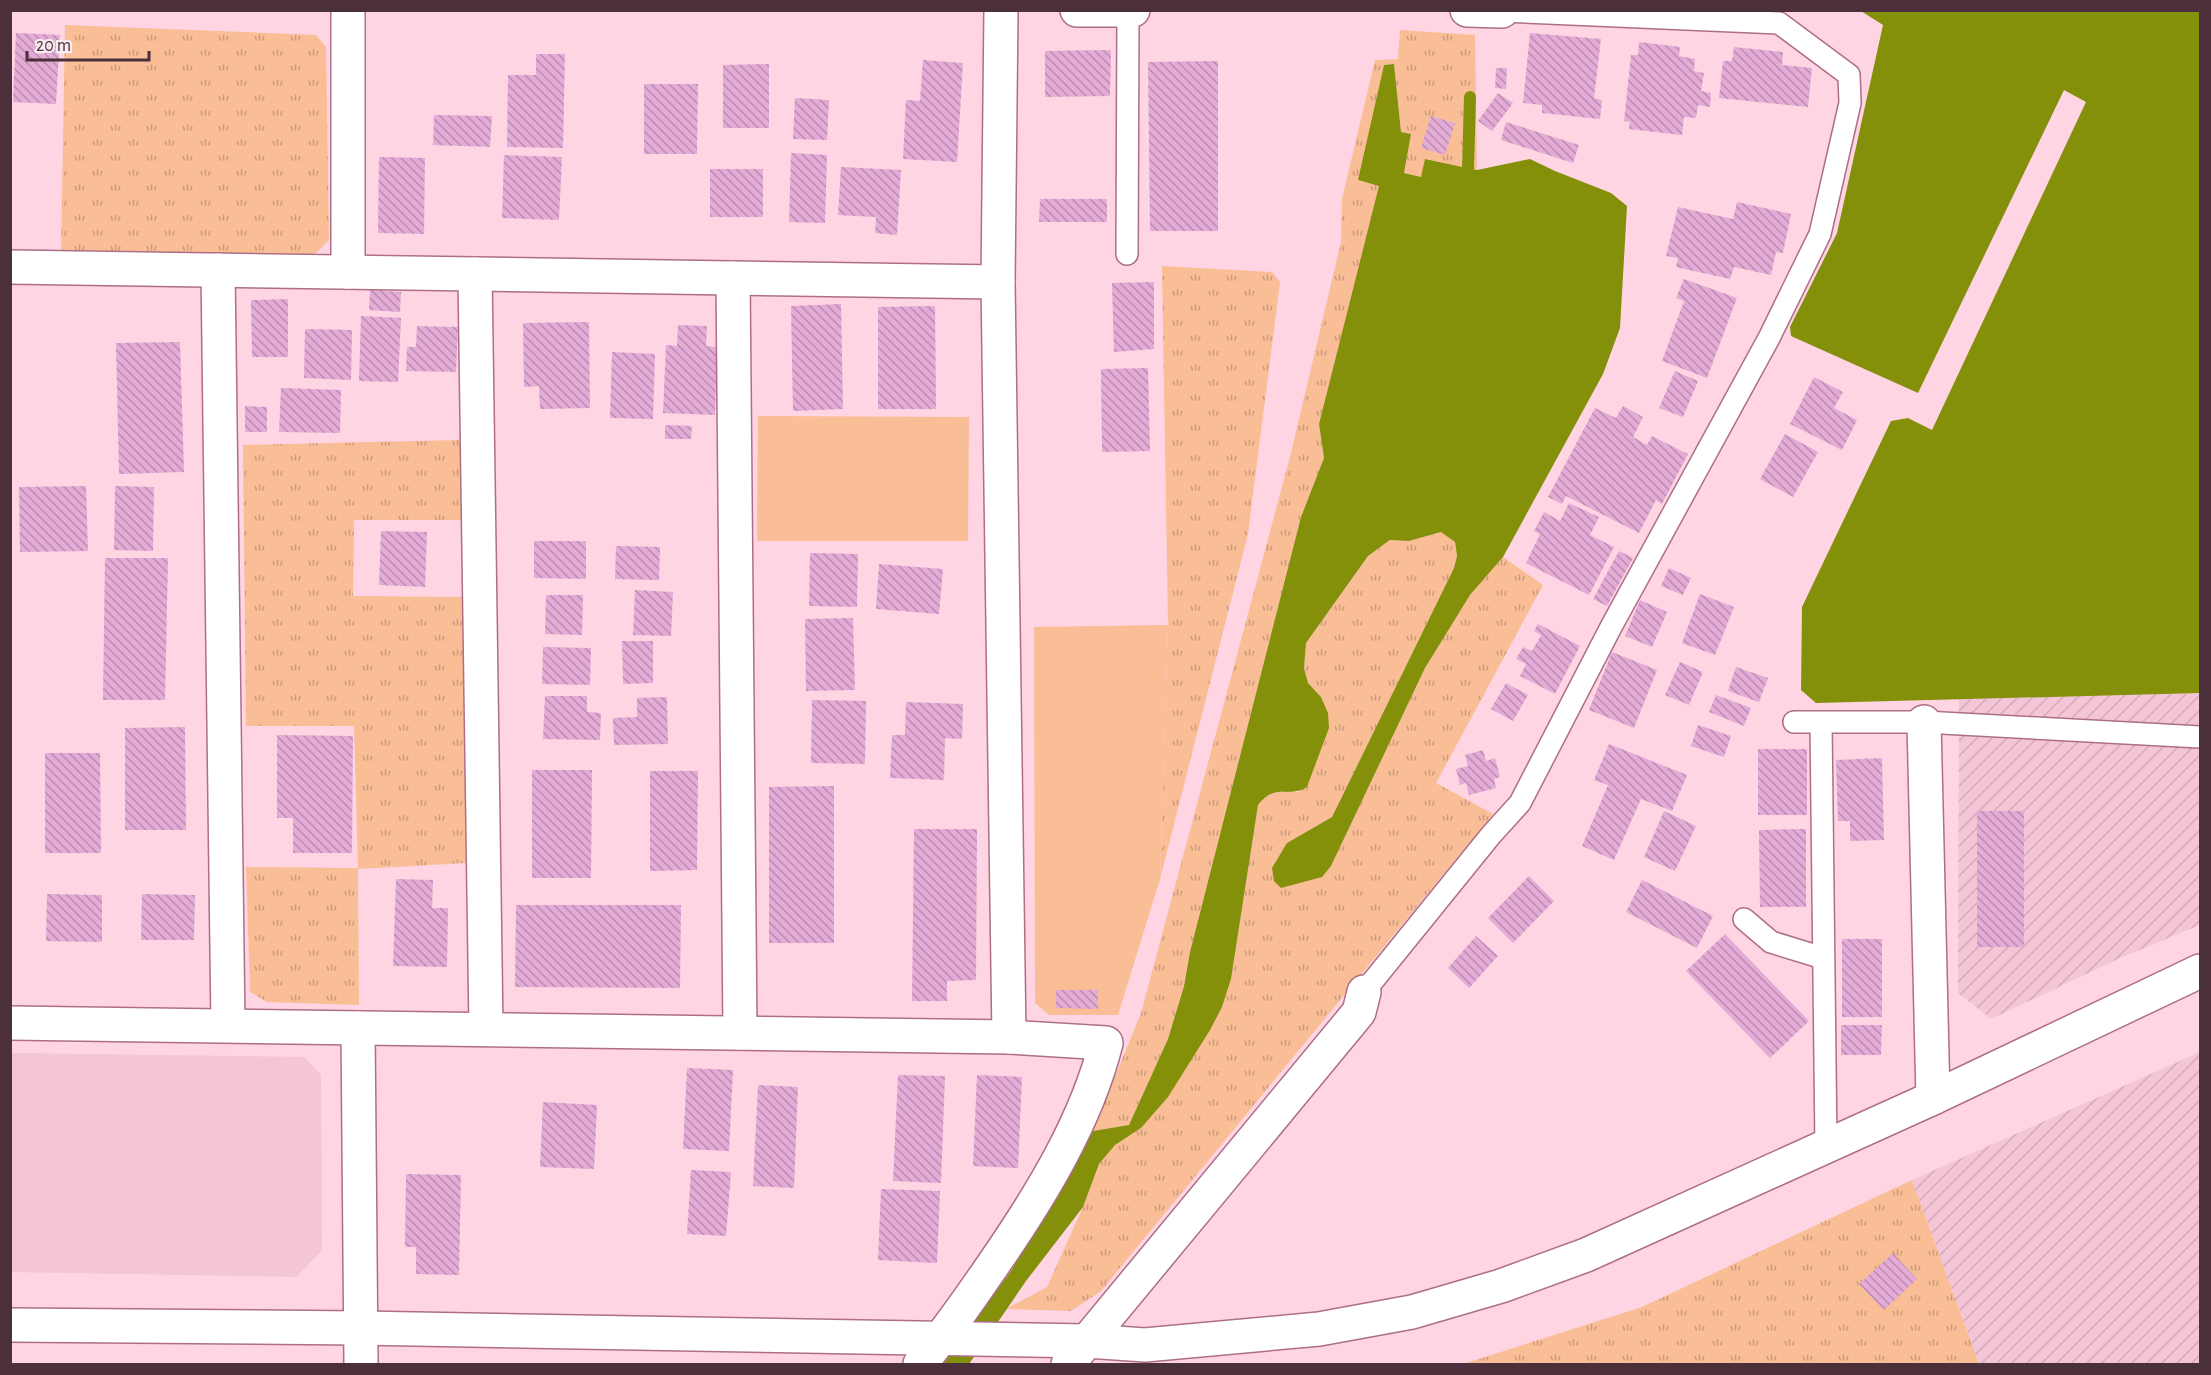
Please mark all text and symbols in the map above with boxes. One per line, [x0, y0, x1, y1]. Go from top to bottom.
scale bar [27, 24, 148, 62]
text: 20 m [36, 37, 71, 55]

